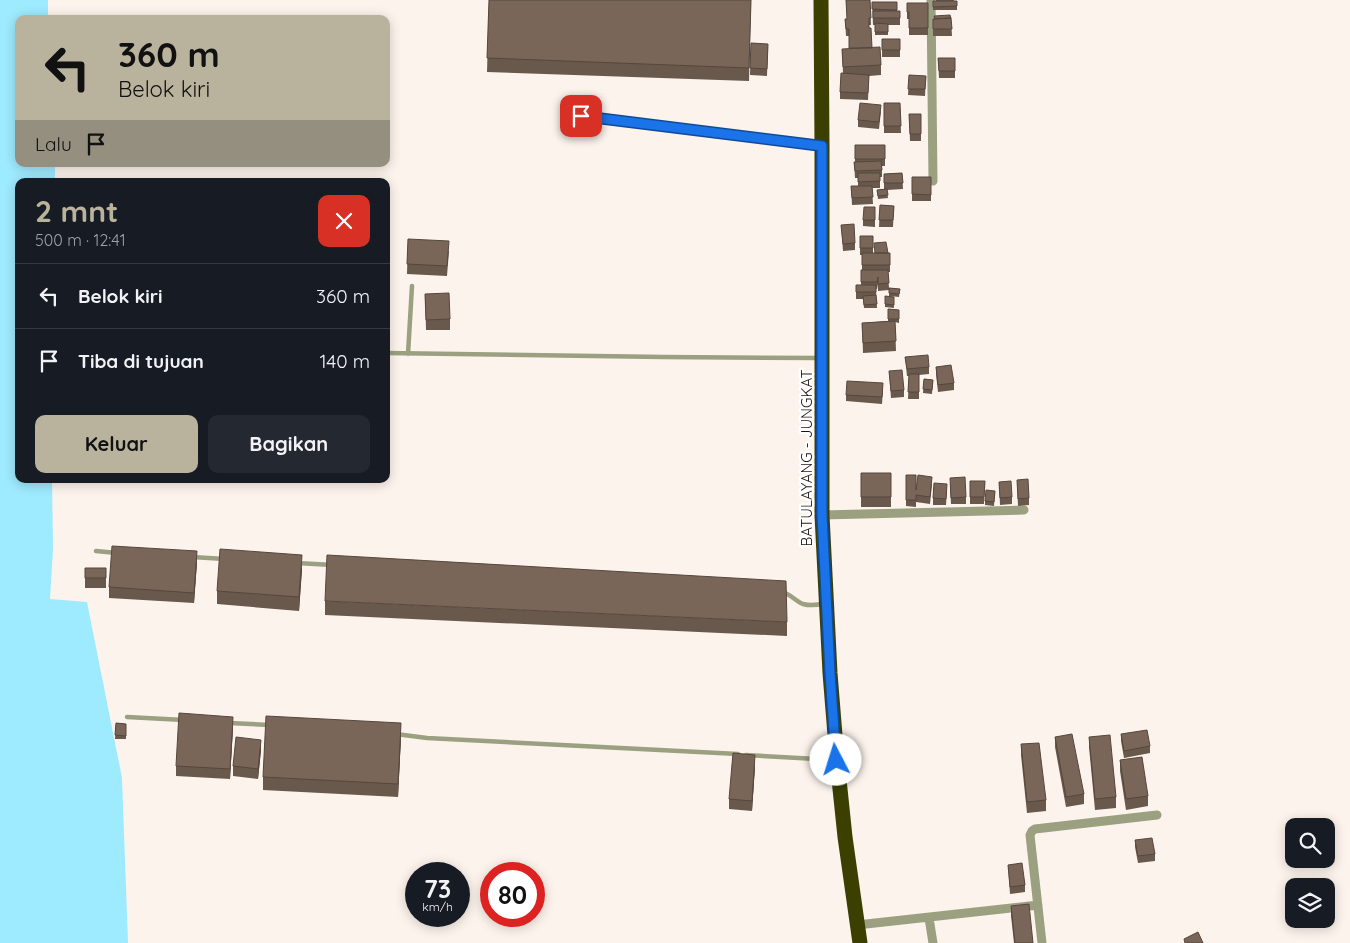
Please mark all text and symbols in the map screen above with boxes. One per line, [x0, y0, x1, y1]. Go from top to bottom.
text: 360 m [118, 32, 220, 76]
icon: left [35, 35, 100, 100]
text: Belok kiri [118, 75, 210, 103]
pin [560, 95, 602, 137]
icon: arrive [567, 102, 595, 130]
icon: arrive [82, 130, 110, 158]
text: Lalu [35, 132, 72, 156]
text: 2 mnt [35, 192, 118, 230]
button: close [318, 195, 370, 247]
text: 500 m · 12:41 [35, 230, 126, 250]
icon: left [35, 282, 63, 310]
text: Belok kiri [78, 284, 163, 308]
text: 360 m [316, 284, 370, 308]
icon: arrive [35, 347, 63, 375]
text: Tiba di tujuan [78, 349, 204, 373]
text: 140 m [319, 349, 370, 373]
street label: BATULAYANG - JUNGKAT [797, 369, 816, 547]
button: Keluar [35, 415, 198, 473]
button: Bagikan [208, 415, 370, 473]
position arrow [809, 733, 861, 785]
map controls [1285, 818, 1335, 928]
button: search [1285, 818, 1335, 868]
speed limit sign: 80 [480, 862, 545, 927]
text: 73 [424, 873, 451, 904]
button: layers [1285, 878, 1335, 928]
text: km/h [422, 899, 453, 914]

